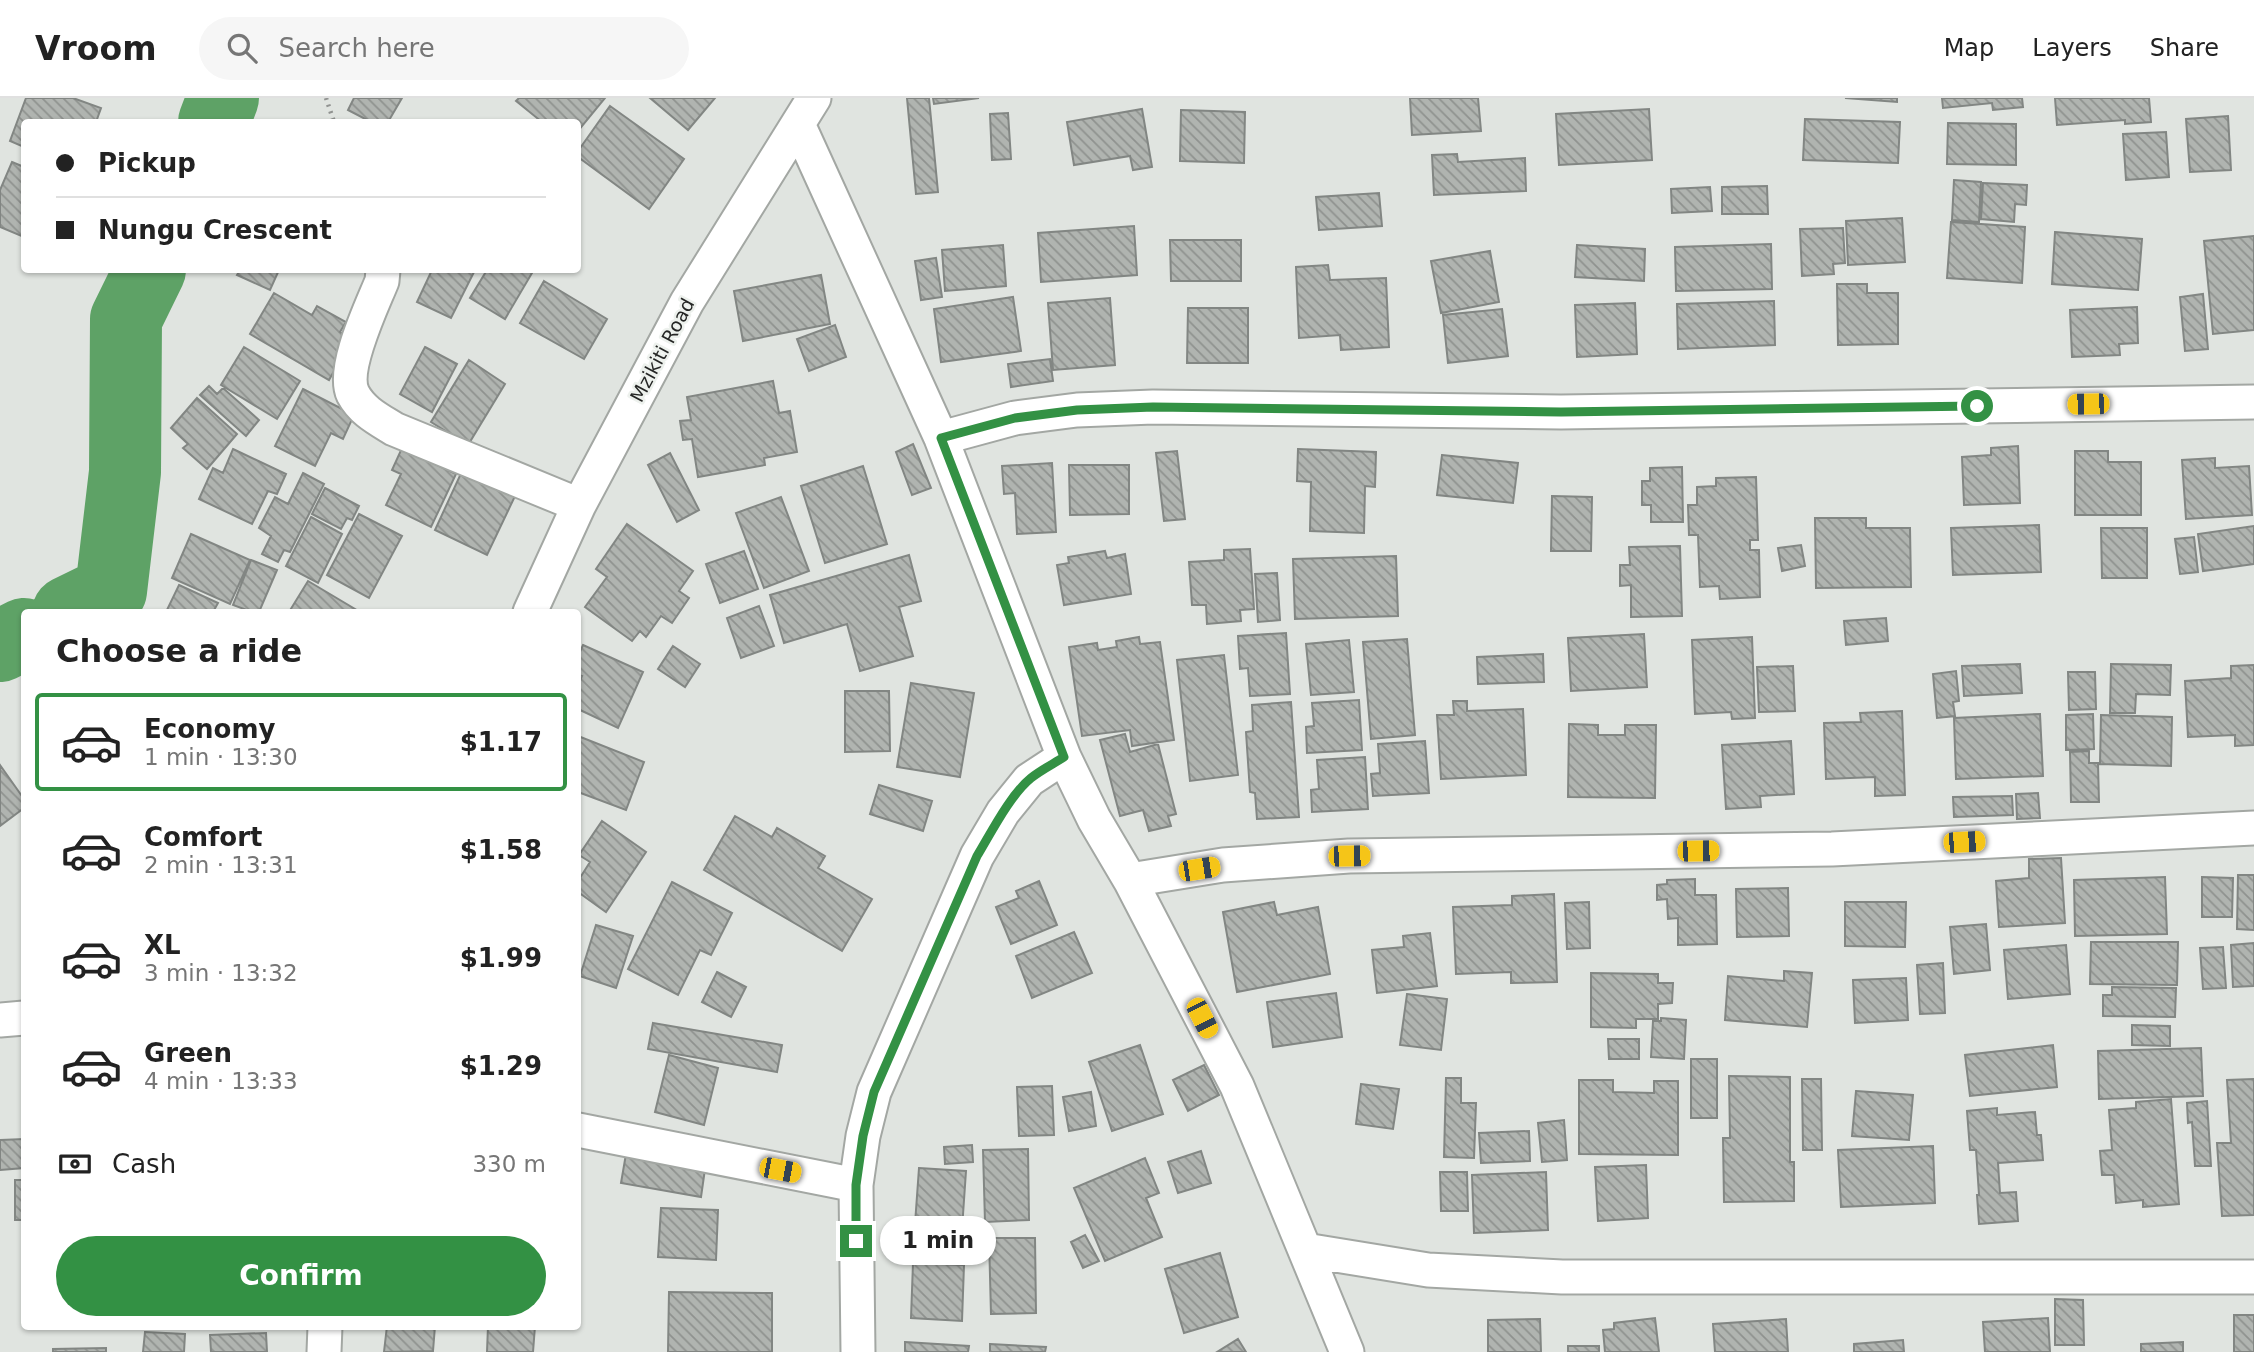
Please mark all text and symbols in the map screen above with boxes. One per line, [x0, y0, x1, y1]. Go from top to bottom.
search box [199, 17, 689, 80]
text: Vroom [35, 29, 157, 68]
icon: search [223, 29, 261, 67]
text: Search here [279, 33, 435, 63]
text: Map [1944, 34, 1994, 62]
text: Layers [2032, 34, 2112, 62]
text: Share [2150, 34, 2219, 62]
text: Pickup [98, 148, 196, 178]
text: Nungu Crescent [98, 215, 332, 245]
street label: Mzikiti Road [625, 294, 699, 406]
route start [1961, 390, 1993, 422]
car [2067, 393, 2110, 415]
text: Choose a ride [56, 632, 302, 670]
icon: car [60, 711, 123, 774]
text: Economy [144, 714, 275, 744]
text: $1.17 [460, 727, 542, 757]
text: 1 min · 13:30 [144, 744, 298, 770]
icon: car [60, 819, 123, 882]
text: Comfort [144, 822, 262, 852]
car [1943, 830, 1986, 854]
text: $1.58 [460, 835, 542, 865]
car [1677, 840, 1720, 862]
car [1328, 845, 1371, 867]
text: 2 min · 13:31 [144, 852, 298, 878]
car [1177, 855, 1222, 883]
icon: car [60, 927, 123, 990]
text: XL [144, 930, 181, 960]
text: $1.99 [460, 943, 542, 973]
text: 3 min · 13:32 [144, 960, 298, 986]
car [1184, 995, 1221, 1041]
icon: car [60, 1035, 123, 1098]
text: Green [144, 1038, 232, 1068]
text: $1.29 [460, 1051, 542, 1081]
text: 4 min · 13:33 [144, 1068, 298, 1094]
icon: cash [56, 1145, 94, 1183]
text: Cash [112, 1149, 176, 1179]
text: 330 m [472, 1151, 546, 1177]
car [758, 1156, 803, 1184]
callout: 1 min [880, 1216, 996, 1266]
route end [840, 1225, 872, 1257]
text: 1 min [902, 1227, 974, 1253]
button: Confirm [56, 1236, 546, 1316]

